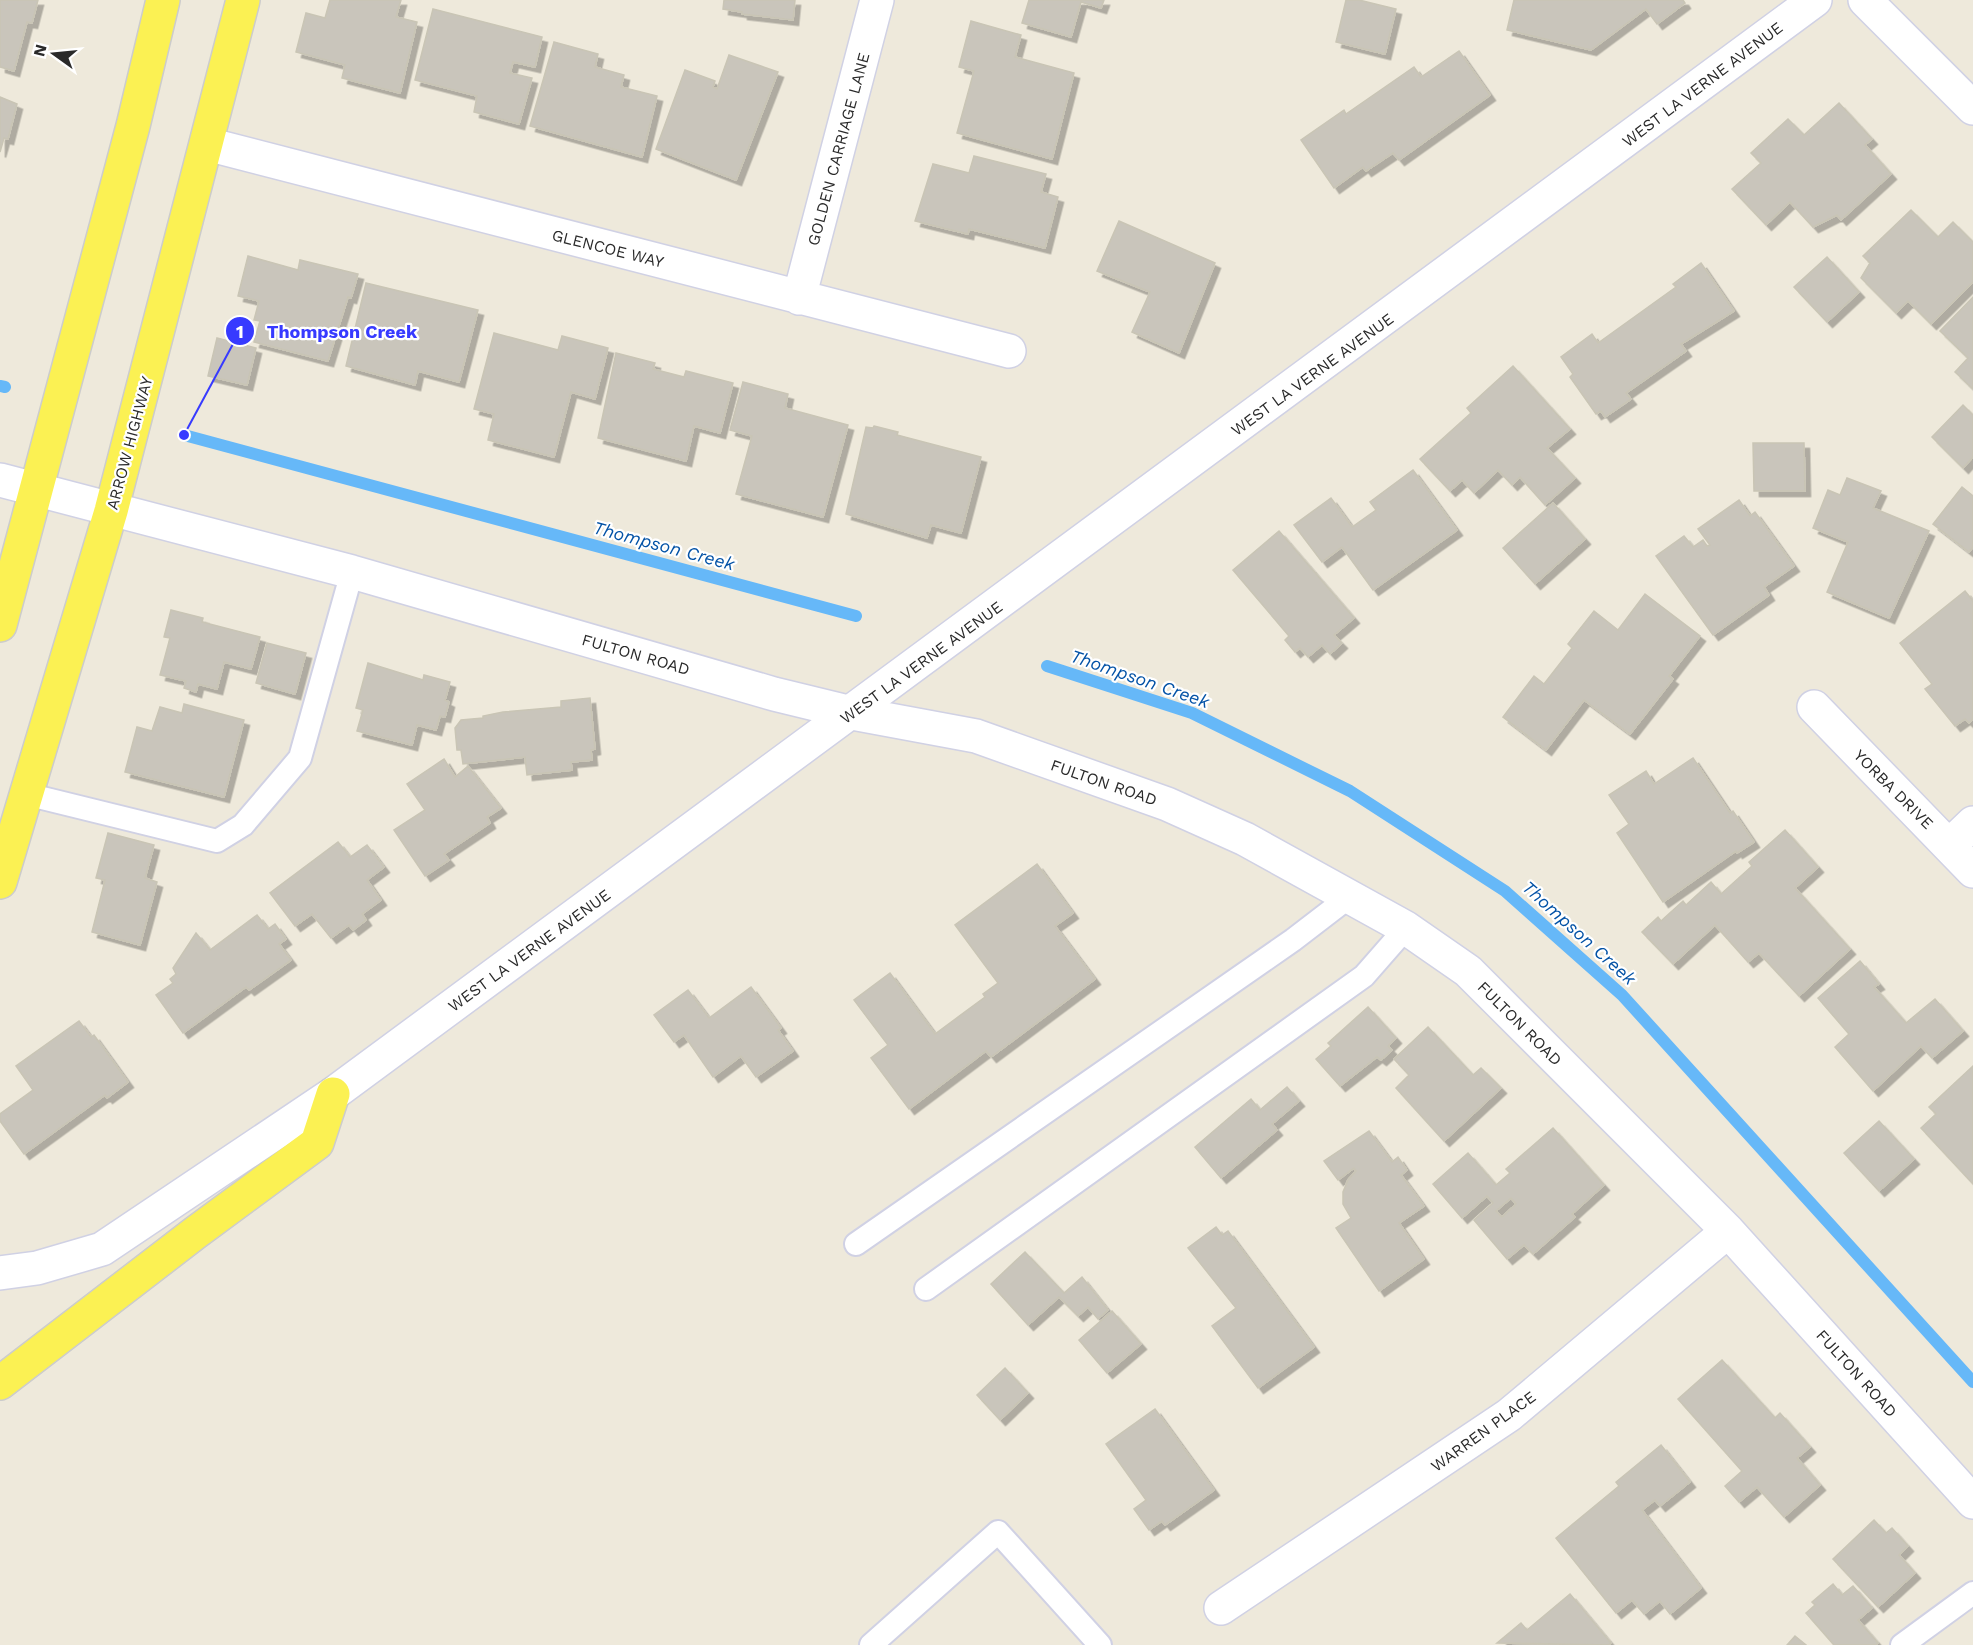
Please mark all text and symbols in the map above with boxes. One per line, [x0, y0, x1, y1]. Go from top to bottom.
street label: WEST LA VERNE AVENUE [1618, 18, 1786, 151]
north arrow [24, 24, 84, 84]
text: N [29, 42, 51, 58]
street label: GOLDEN CARRIAGE LANE [804, 50, 873, 248]
street label: GLENCOE WAY [550, 225, 666, 272]
street label: WEST LA VERNE AVENUE [1227, 309, 1397, 440]
callout: Thompson Creek [225, 313, 430, 349]
text: 1 [236, 321, 244, 342]
text: Thompson Creek [267, 321, 418, 342]
street label: ARROW HIGHWAY [103, 374, 156, 512]
water label: Thompson Creek [591, 517, 738, 575]
street label: WEST LA VERNE AVENUE [836, 597, 1006, 728]
street label: FULTON ROAD [580, 630, 692, 679]
water label: Thompson Creek [1068, 645, 1213, 713]
street label: YORBA DRIVE [1850, 746, 1937, 833]
street label: FULTON ROAD [1048, 755, 1160, 810]
water label: Thompson Creek [1518, 876, 1641, 990]
street label: WEST LA VERNE AVENUE [444, 885, 614, 1016]
street label: FULTON ROAD [1474, 977, 1566, 1069]
street label: FULTON ROAD [1812, 1326, 1901, 1421]
street label: WARREN PLACE [1427, 1387, 1539, 1476]

